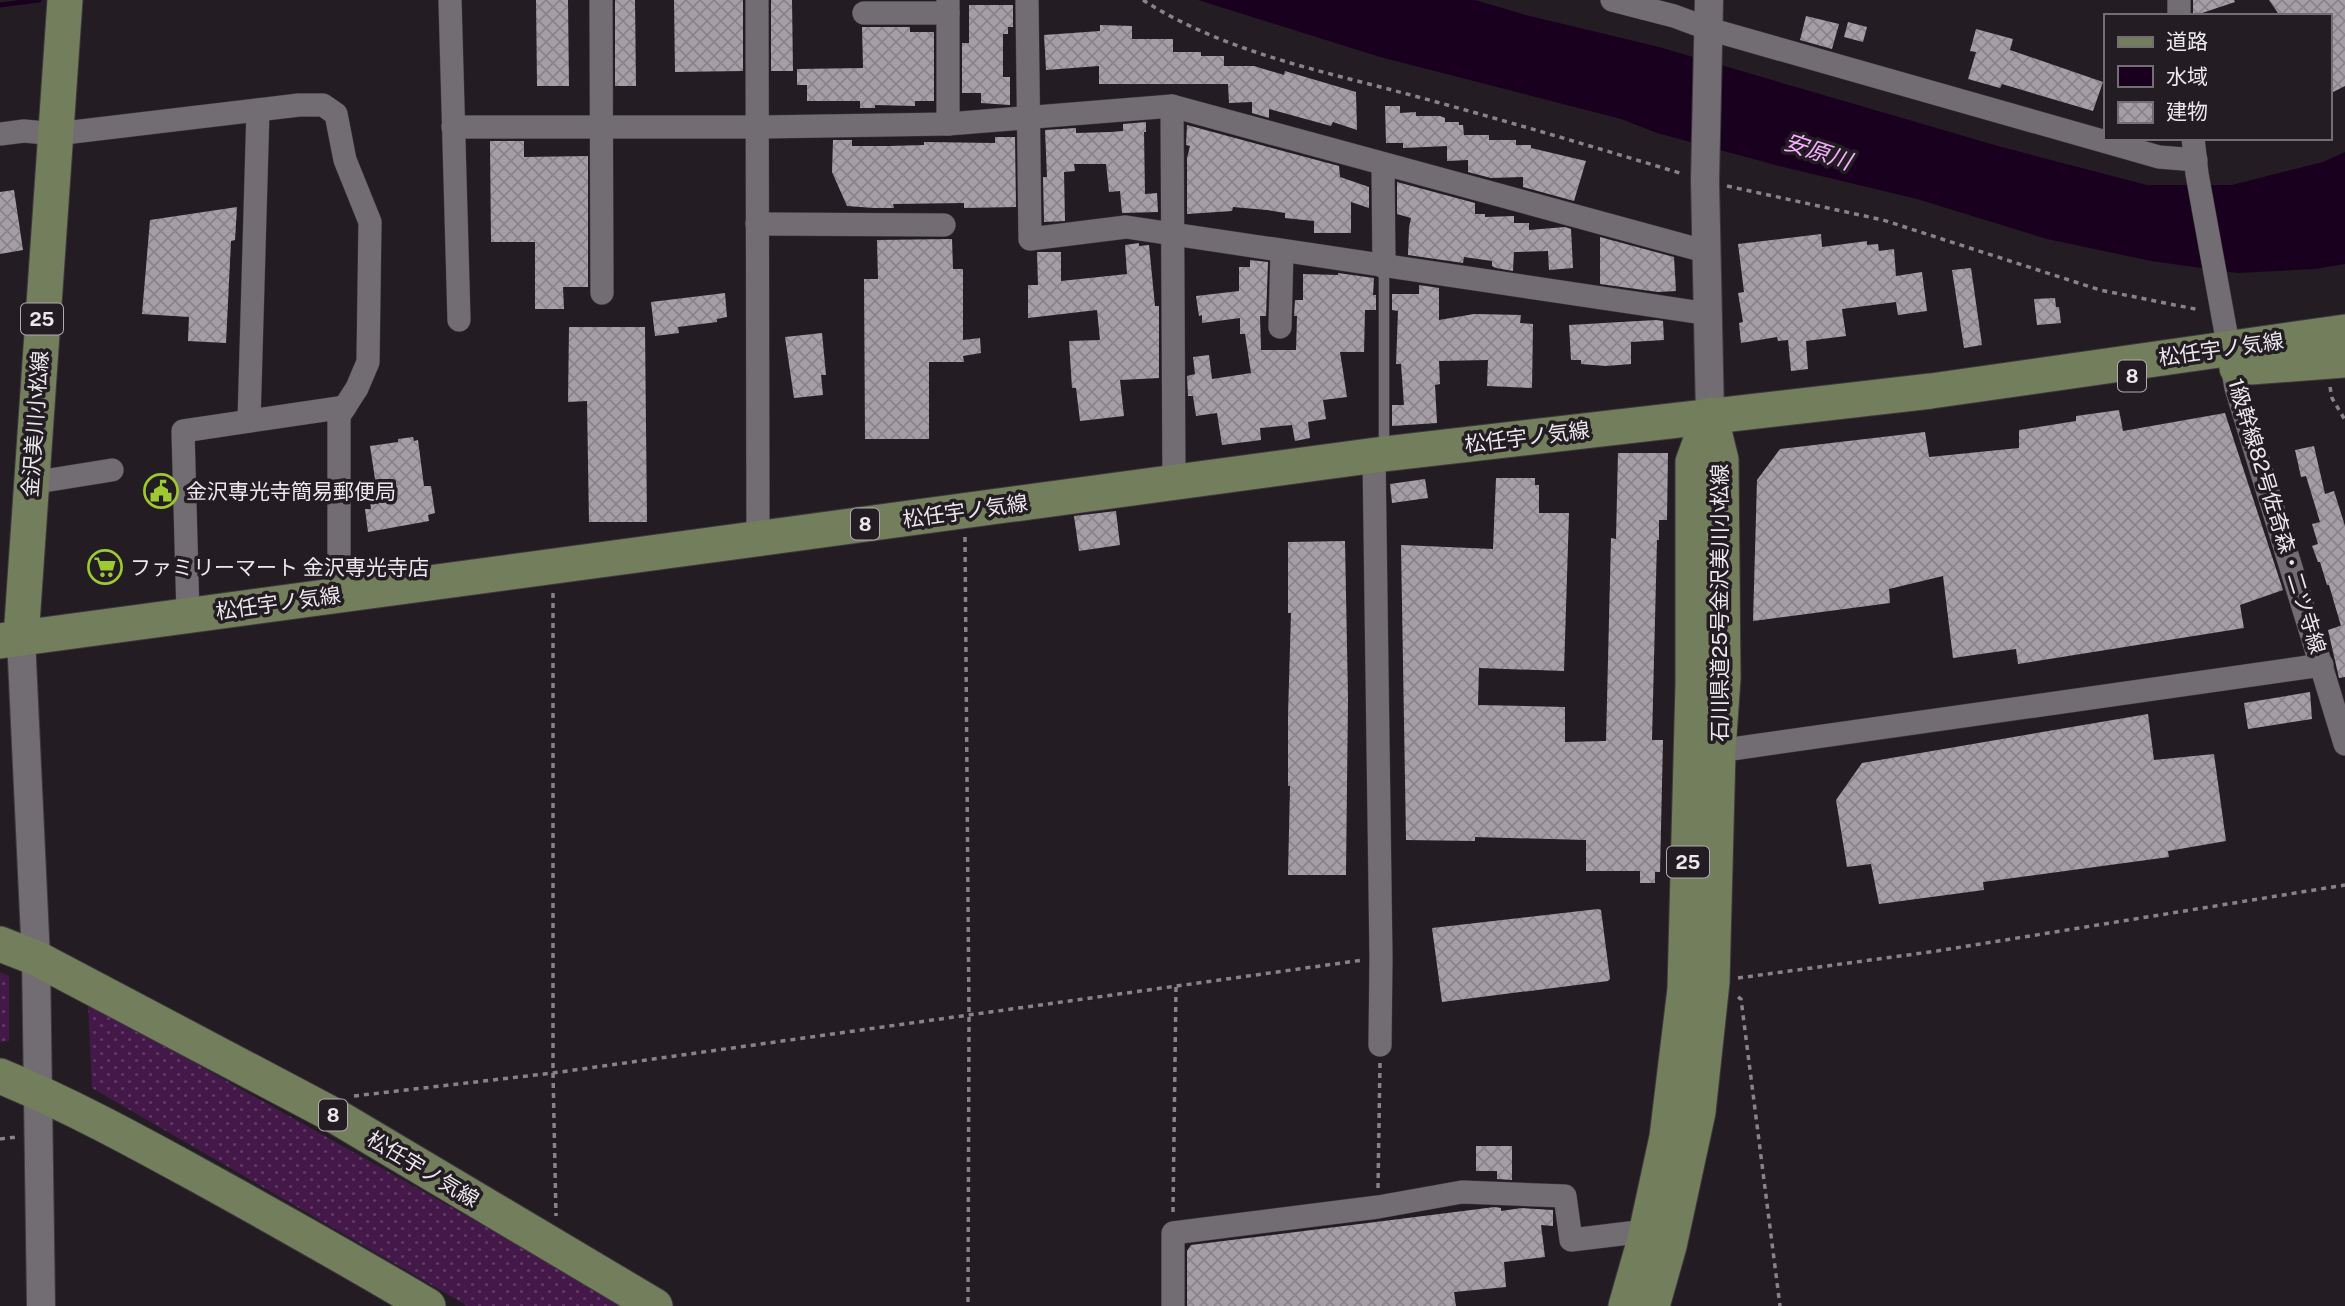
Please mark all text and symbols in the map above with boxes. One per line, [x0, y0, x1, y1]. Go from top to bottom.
legend [2104, 14, 2331, 140]
text: 道路 [2166, 29, 2208, 54]
text: 水域 [2166, 64, 2208, 89]
text: 建物 [2166, 99, 2208, 124]
water label: 安原川 [1781, 127, 1858, 175]
road number: 25 [21, 304, 63, 334]
street label: 松任宇ノ気線 [2157, 328, 2285, 370]
street label: 金沢美川小松線 [17, 350, 53, 498]
road number: 8 [2118, 360, 2146, 392]
street label: 1級幹線82号佐奇森・二ツ寺線 [2223, 375, 2331, 657]
street label: 松任宇ノ気線 [1463, 417, 1591, 457]
street label: 石川県道25号金沢美川小松線 [1707, 464, 1732, 742]
public building icon: 金沢専光寺簡易郵便局 [142, 472, 180, 510]
place label: 金沢専光寺簡易郵便局 [186, 479, 396, 504]
street label: 松任宇ノ気線 [901, 490, 1029, 532]
road number: 8 [851, 509, 879, 540]
supermarket icon: ファミリーマート 金沢専光寺店 [86, 548, 124, 586]
place label: ファミリーマート 金沢専光寺店 [130, 555, 429, 580]
street label: 松任宇ノ気線 [214, 582, 342, 624]
road number: 25 [1667, 846, 1709, 877]
road number: 8 [319, 1100, 347, 1130]
street label: 松任宇ノ気線 [363, 1126, 483, 1212]

